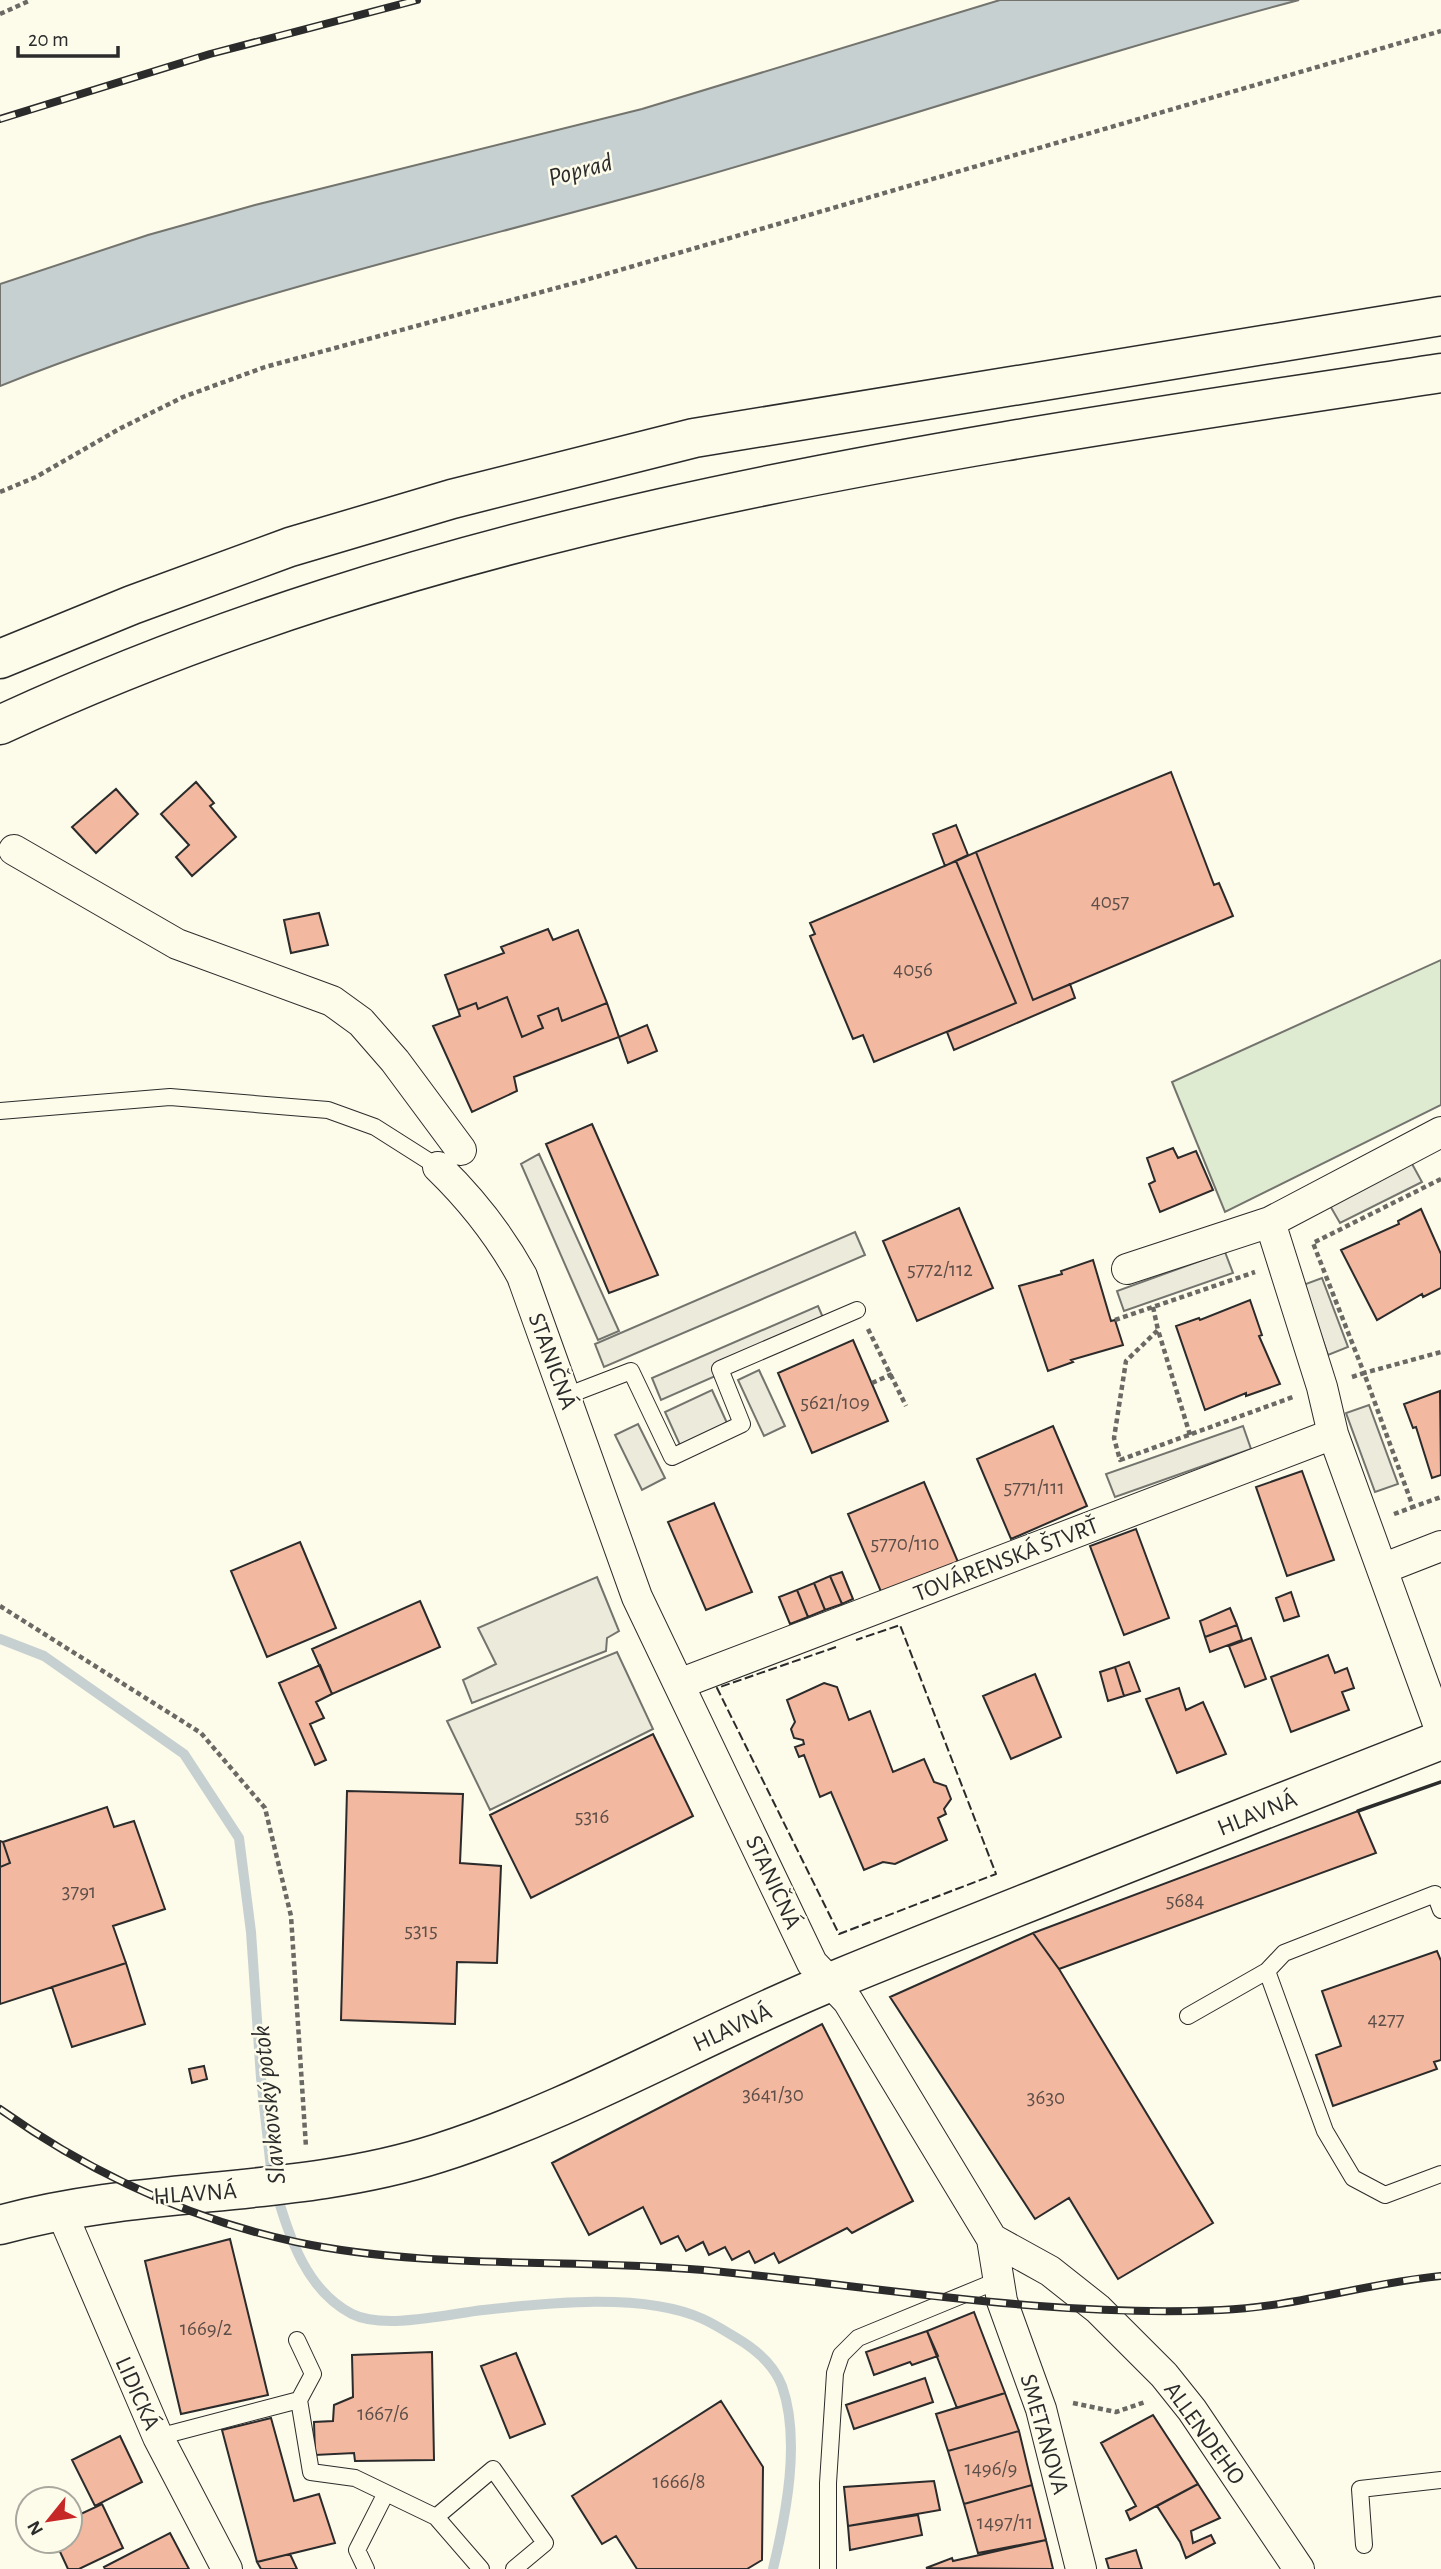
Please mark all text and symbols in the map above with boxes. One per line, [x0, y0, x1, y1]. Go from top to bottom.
scale bar [18, 14, 117, 58]
text: 20 m [28, 29, 69, 50]
water label: Poprad [545, 149, 616, 191]
house number: 4057 [1091, 891, 1130, 912]
house number: 4056 [893, 959, 933, 980]
house number: 5772/112 [907, 1259, 973, 1280]
street label: STANIČNÁ [524, 1309, 582, 1413]
house number: 5621/109 [800, 1392, 870, 1413]
house number: 5771/111 [1003, 1477, 1065, 1498]
street label: TOVÁRENSKÁ ŠTVRŤ [910, 1512, 1103, 1606]
house number: 5770/110 [871, 1533, 939, 1554]
street label: HLAVNÁ [1213, 1785, 1301, 1841]
house number: 5316 [575, 1806, 609, 1827]
street label: STANIČNÁ [741, 1831, 807, 1933]
house number: 3791 [62, 1881, 96, 1902]
house number: 5684 [1166, 1890, 1204, 1911]
house number: 5315 [404, 1920, 438, 1941]
street label: HLAVNÁ [689, 1998, 775, 2056]
house number: 4277 [1367, 2009, 1405, 2030]
water label: Slavkovský potok [248, 2024, 290, 2186]
house number: 3641/30 [742, 2084, 804, 2105]
house number: 3630 [1027, 2087, 1065, 2108]
street label: HLAVNÁ [152, 2177, 238, 2209]
house number: 1669/2 [180, 2318, 232, 2339]
street label: LIDICKÁ [110, 2352, 166, 2434]
street label: SMETANOVA [1015, 2371, 1073, 2497]
street label: ALLENDEHO [1159, 2378, 1249, 2489]
house number: 1667/6 [357, 2403, 409, 2424]
house number: 1496/9 [965, 2458, 1017, 2479]
house number: 1666/8 [653, 2471, 705, 2492]
north arrow [14, 2485, 84, 2555]
house number: 1497/11 [977, 2512, 1033, 2533]
text: N [24, 2517, 47, 2538]

